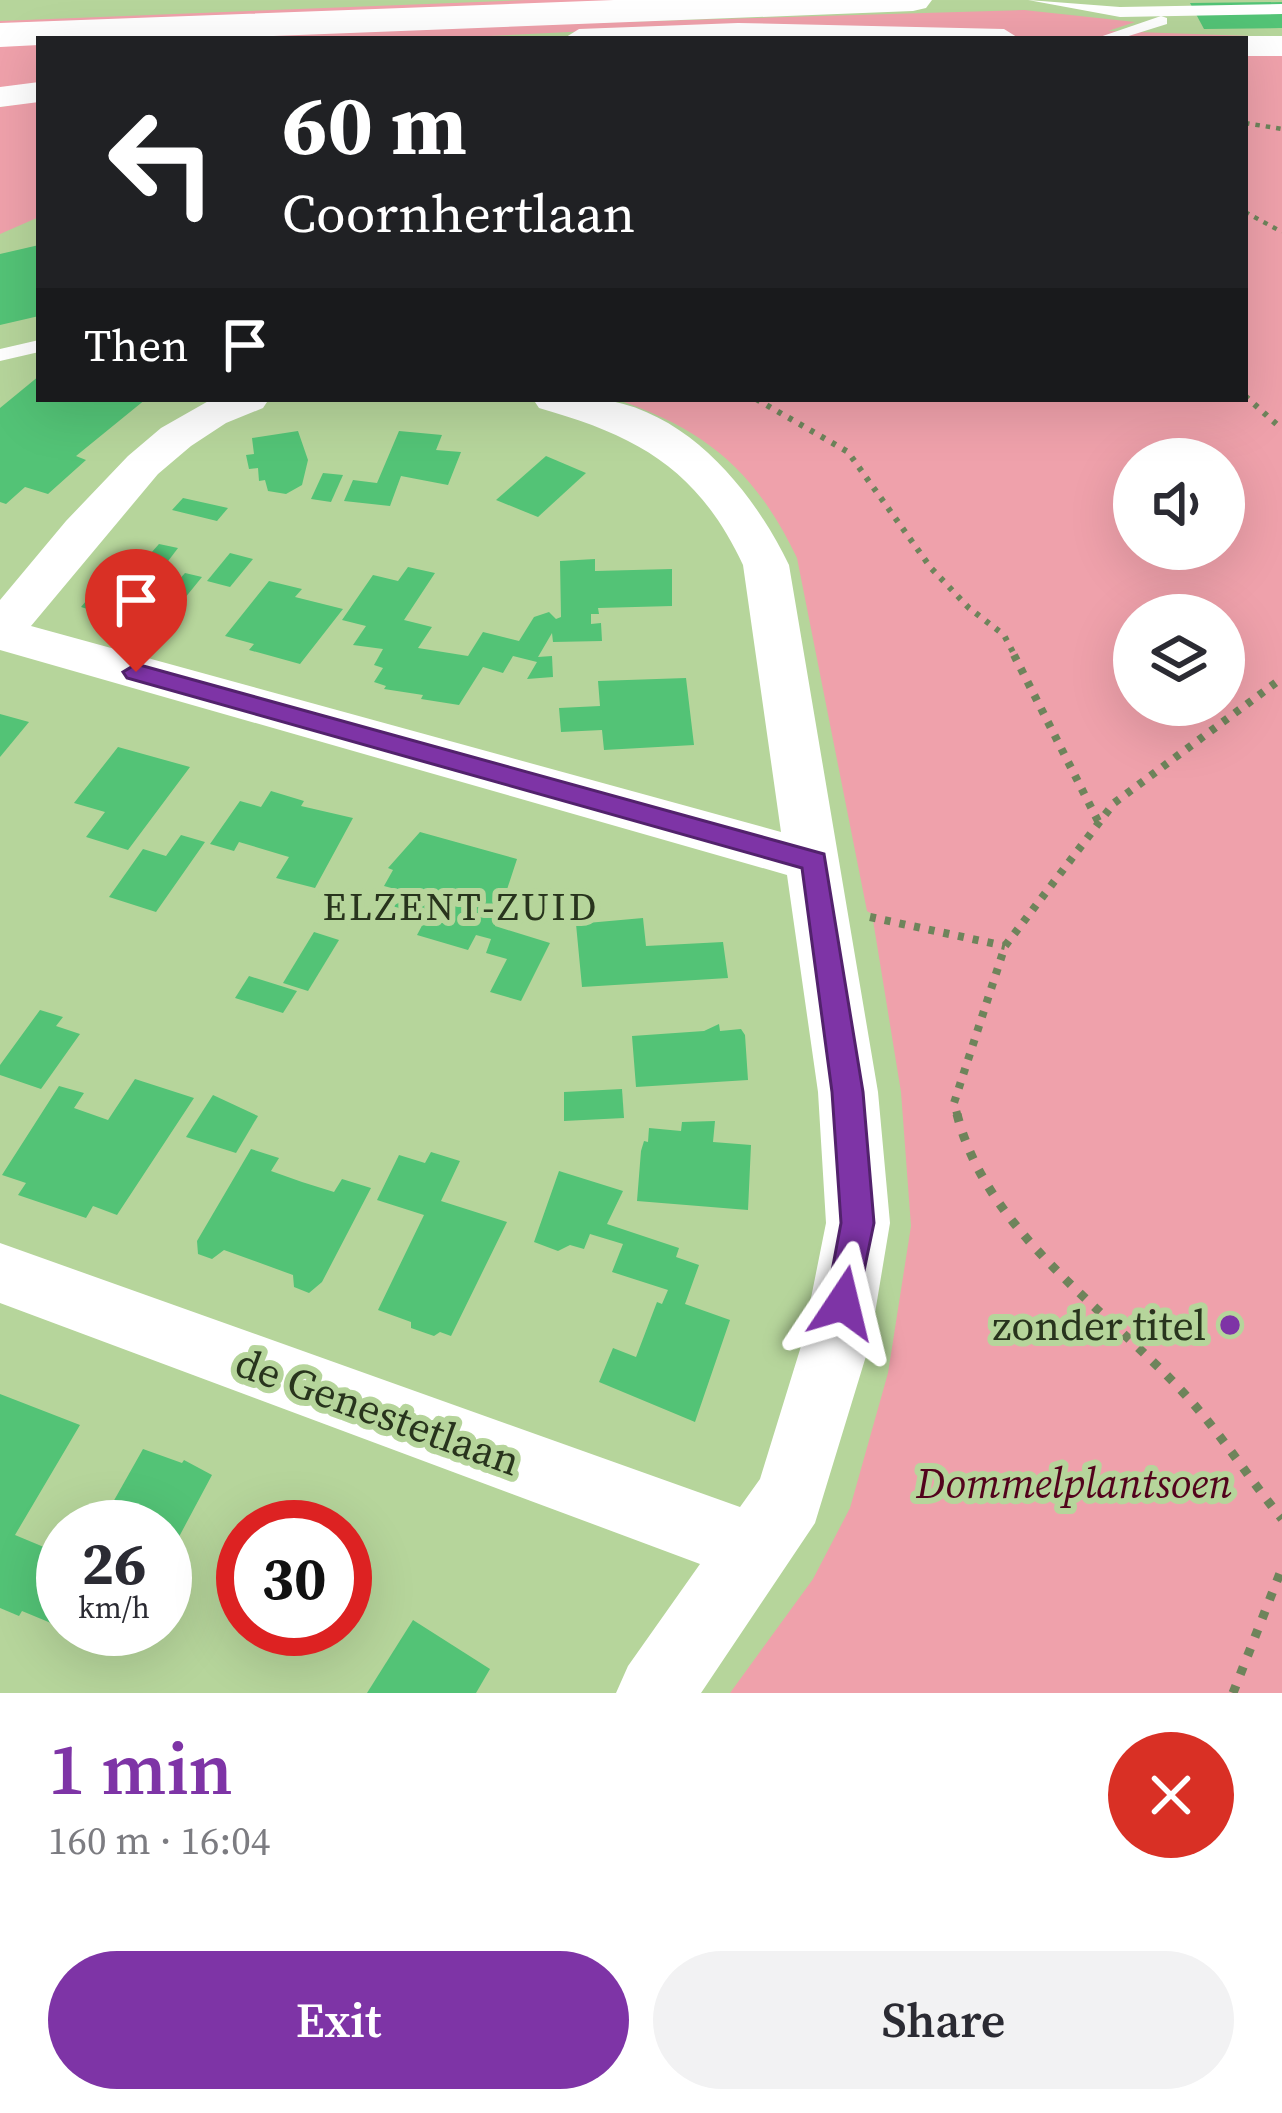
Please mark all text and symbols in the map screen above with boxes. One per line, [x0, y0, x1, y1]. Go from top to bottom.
text: 60 m [282, 67, 467, 182]
icon: left [84, 84, 240, 240]
text: Coornhertlaan [282, 176, 635, 250]
icon: arrive [212, 312, 278, 378]
text: Then [84, 314, 188, 376]
map controls [1113, 438, 1245, 726]
button: sound [1113, 438, 1245, 570]
pin [85, 549, 187, 672]
icon: arrive [103, 567, 169, 633]
button: layers [1113, 594, 1245, 726]
district label: ELZENT-ZUID [323, 880, 599, 933]
position arrow [780, 1240, 906, 1366]
place label: zonder titel [992, 1296, 1206, 1354]
marker: zonder titel [1217, 1312, 1243, 1338]
street label: de Genestetlaan [228, 1333, 528, 1489]
park label: Dommelplantsoen [915, 1454, 1232, 1512]
speed limit sign: 30 [216, 1500, 372, 1656]
text: 26 [81, 1522, 147, 1604]
text: km/h [78, 1587, 150, 1628]
text: 1 min [48, 1719, 233, 1818]
button: close [1108, 1732, 1234, 1858]
text: 160 m · 16:04 [48, 1814, 270, 1867]
button: Exit [48, 1951, 629, 2089]
button: Share [653, 1951, 1234, 2089]

